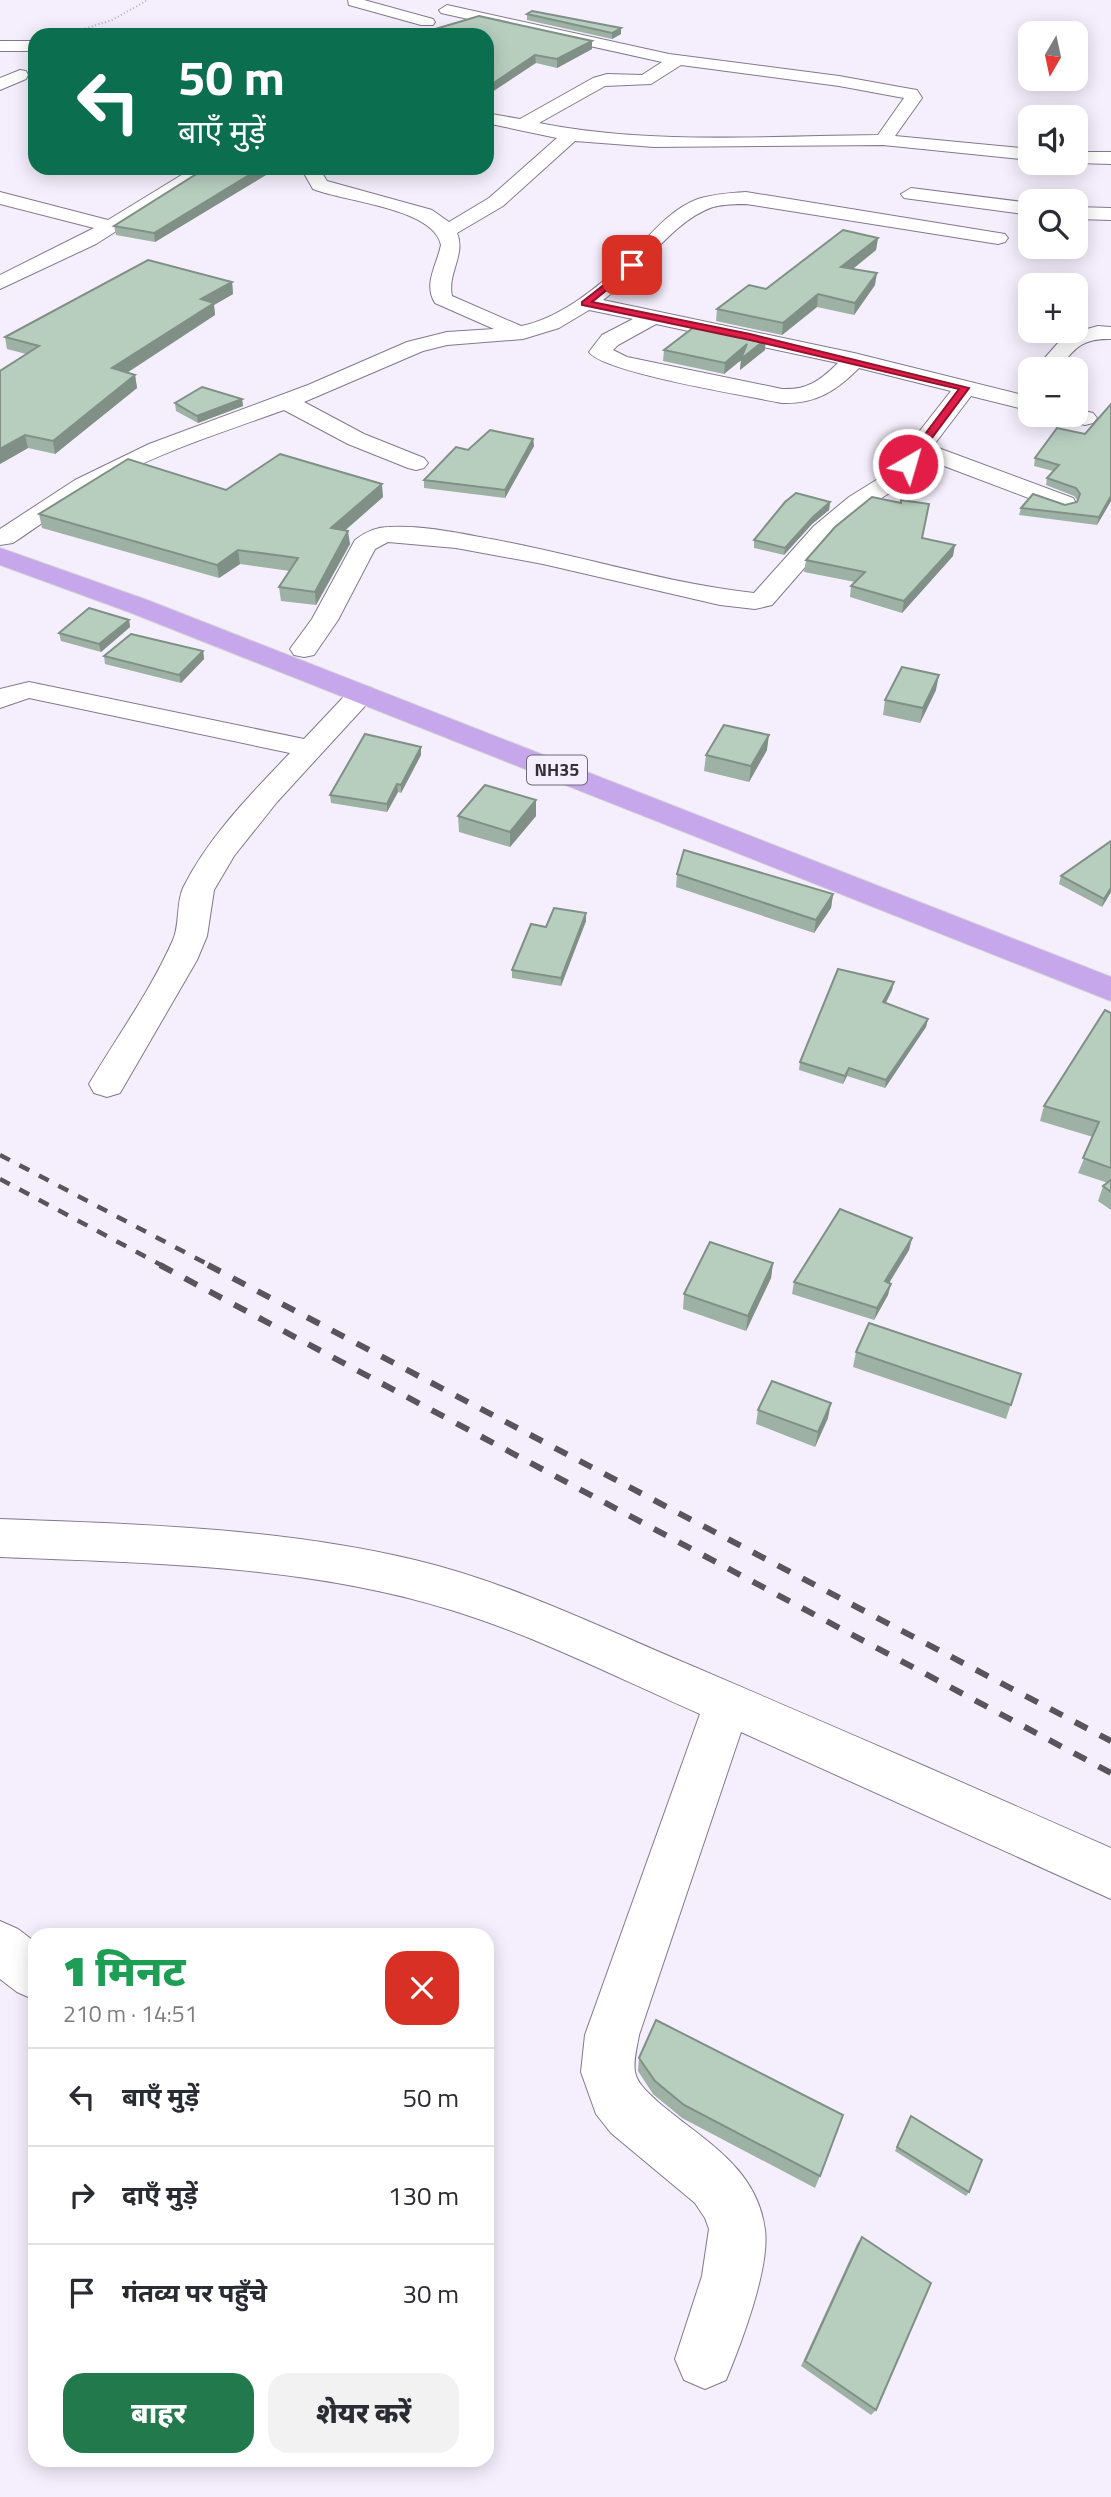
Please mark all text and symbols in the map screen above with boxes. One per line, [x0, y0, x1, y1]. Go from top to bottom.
north arrow [1018, 21, 1088, 91]
map controls [1018, 21, 1088, 427]
text: 50 m [178, 39, 285, 114]
icon: left [63, 56, 154, 147]
button: sound [1018, 105, 1088, 175]
text: बाएँ मुड़ें [178, 107, 266, 155]
button: search [1018, 189, 1088, 259]
pin [602, 235, 662, 295]
icon: arrive [613, 246, 651, 284]
button: + [1018, 273, 1088, 343]
button: − [1018, 357, 1088, 427]
position arrow [871, 427, 945, 501]
road number: NH35 [527, 756, 587, 784]
text: 1 मिनट [63, 1938, 186, 2002]
button: close [385, 1951, 459, 2025]
text: 210 m · 14:51 [63, 1996, 198, 2031]
text: बाएँ मुड़ें [122, 2077, 199, 2116]
icon: left [63, 2078, 101, 2116]
text: 50 m [402, 2078, 459, 2117]
text: दाएँ मुड़ें [122, 2175, 198, 2214]
icon: right [63, 2176, 101, 2214]
text: 130 m [388, 2176, 459, 2215]
text: गंतव्य पर पहुँचे [122, 2273, 267, 2312]
icon: arrive [63, 2274, 101, 2312]
text: 30 m [402, 2274, 459, 2313]
button: बाहर [63, 2373, 254, 2453]
button: शेयर करें [268, 2373, 459, 2453]

